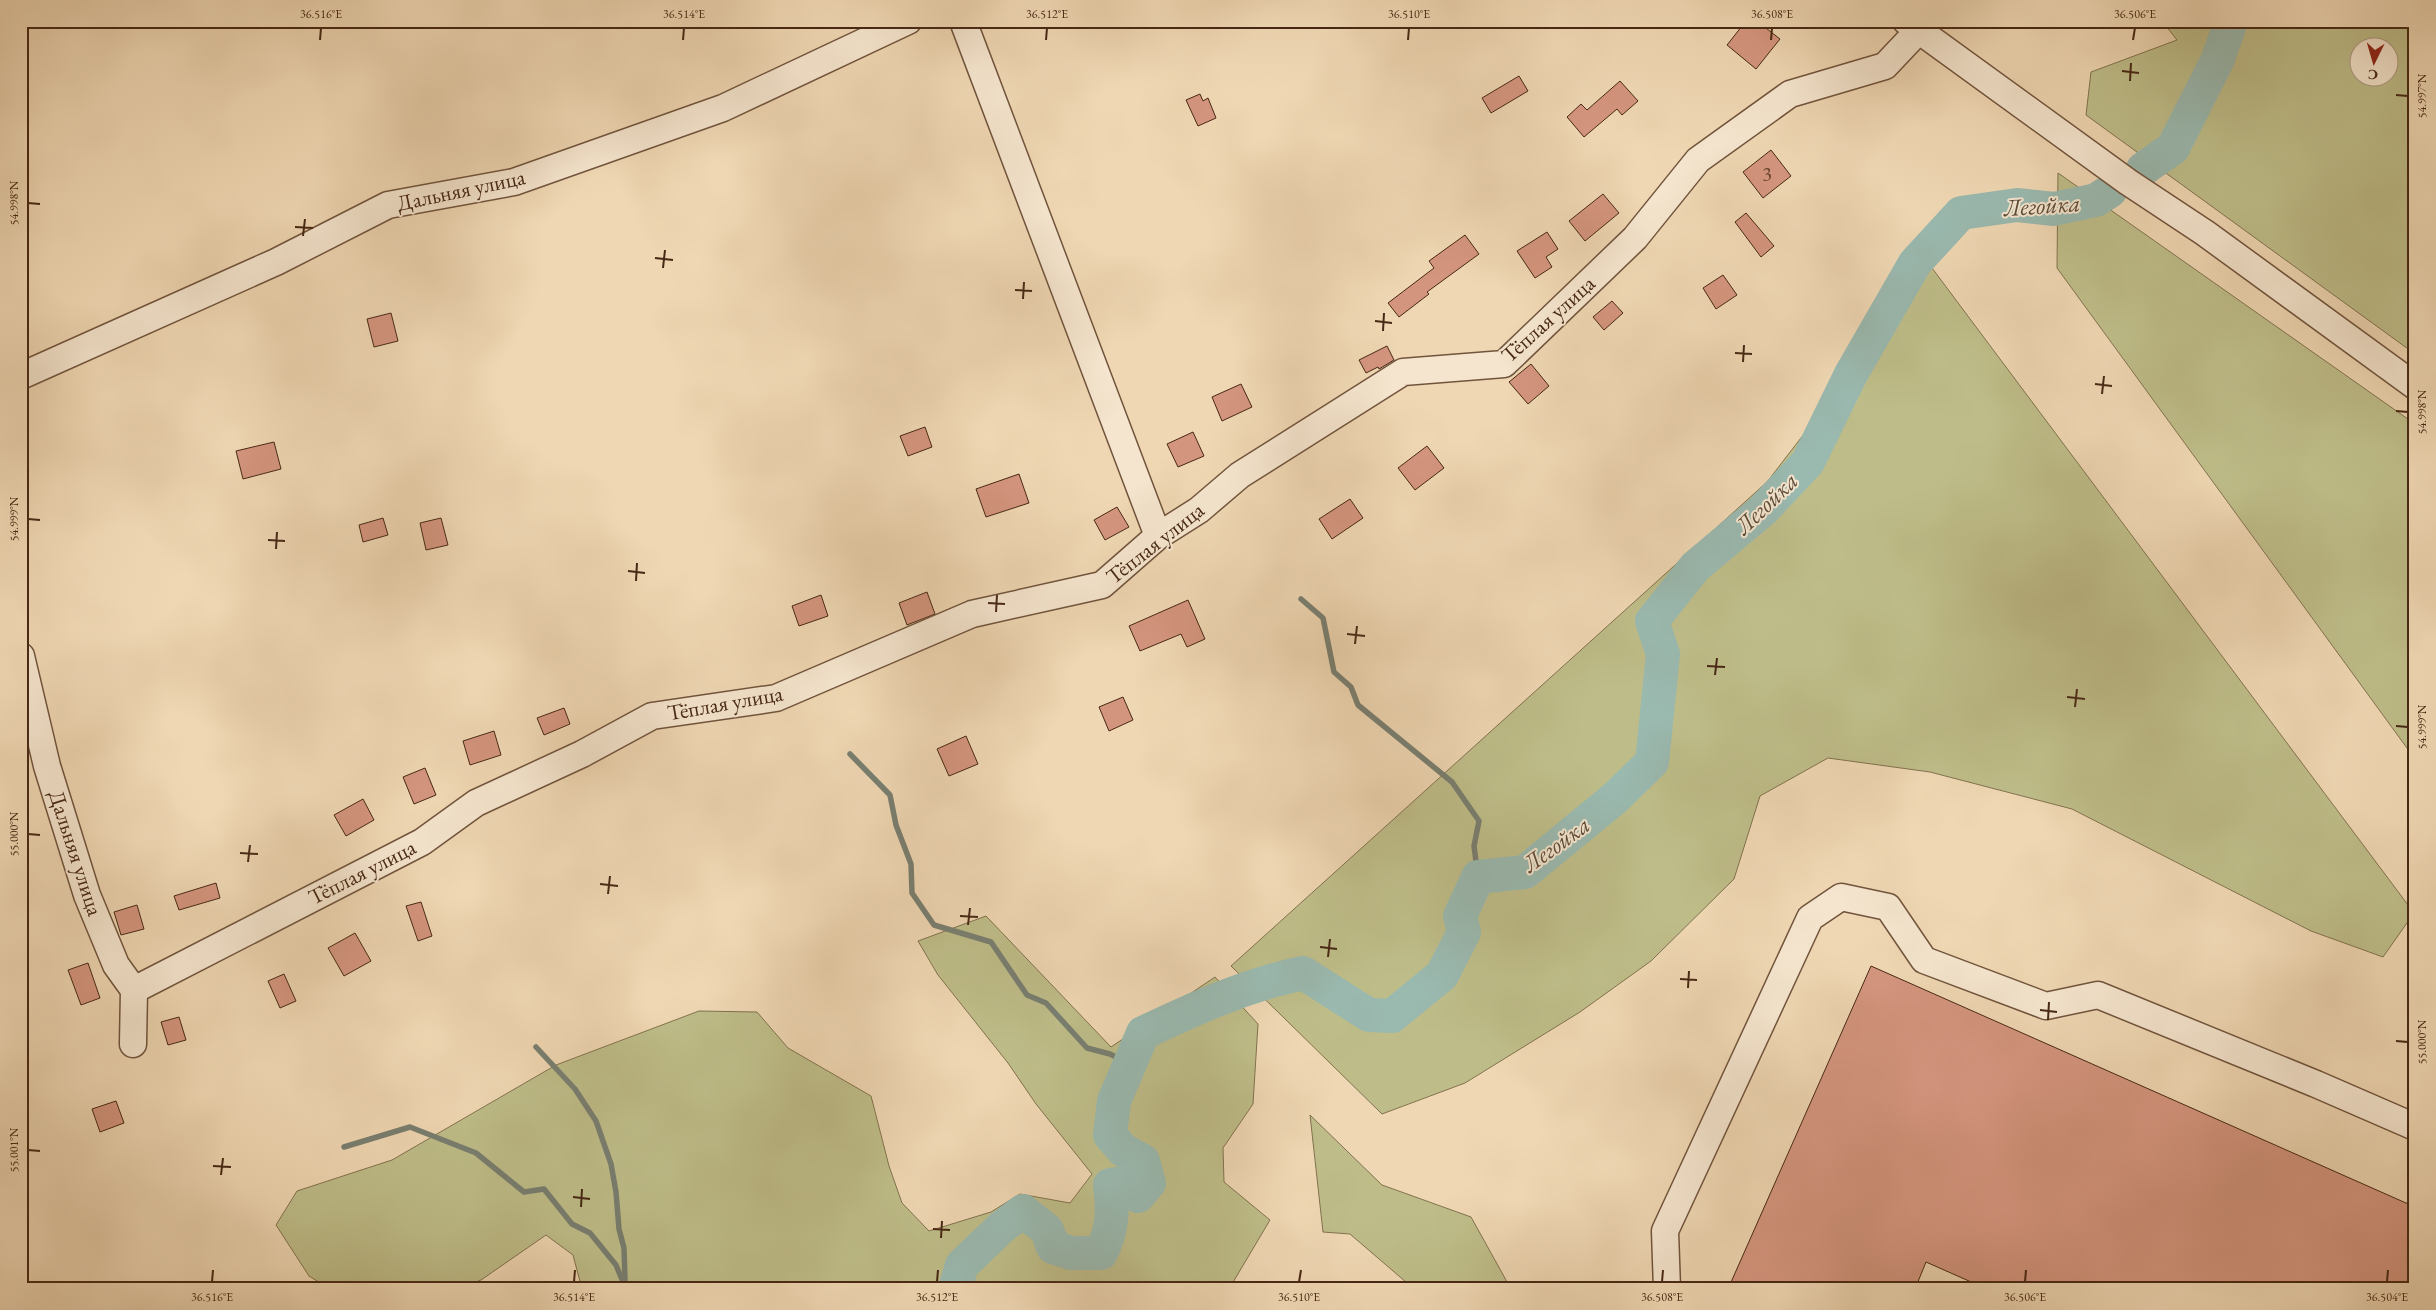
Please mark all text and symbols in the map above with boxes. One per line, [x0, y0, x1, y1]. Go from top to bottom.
text: 36.516°E [300, 6, 342, 22]
text: 36.514°E [663, 6, 705, 22]
text: 36.512°E [1026, 6, 1068, 22]
text: 36.510°E [1388, 6, 1430, 22]
text: 36.508°E [1751, 6, 1793, 22]
text: 36.506°E [2114, 6, 2156, 22]
north arrow [2348, 38, 2398, 88]
text: С [2367, 66, 2379, 84]
text: 54.997°N [2414, 73, 2430, 118]
house number: 3 [1762, 161, 1772, 187]
street label: Дальняя улица [394, 162, 528, 218]
text: 54.998°N [6, 180, 22, 225]
water label: Легойка [2002, 187, 2081, 223]
street label: Тёплая улица [1495, 269, 1601, 369]
text: 54.998°N [2414, 389, 2430, 434]
water label: Легойка [1727, 465, 1804, 541]
street label: Тёплая улица [1100, 495, 1210, 590]
text: 54.999°N [6, 496, 22, 541]
street label: Тёплая улица [665, 679, 785, 727]
text: 54.999°N [2414, 704, 2430, 749]
street label: Дальняя улица [42, 787, 110, 920]
water label: Легойка [1515, 809, 1596, 880]
text: 55.000°N [6, 811, 22, 856]
street label: Тёплая улица [303, 832, 421, 911]
text: 55.000°N [2414, 1019, 2430, 1064]
text: 55.001°N [6, 1127, 22, 1172]
text: 36.516°E [191, 1289, 233, 1305]
text: 36.514°E [553, 1289, 595, 1305]
text: 36.512°E [916, 1289, 958, 1305]
text: 36.510°E [1278, 1289, 1320, 1305]
text: 36.508°E [1641, 1289, 1683, 1305]
text: 36.506°E [2004, 1289, 2046, 1305]
text: 36.504°E [2366, 1289, 2408, 1305]

